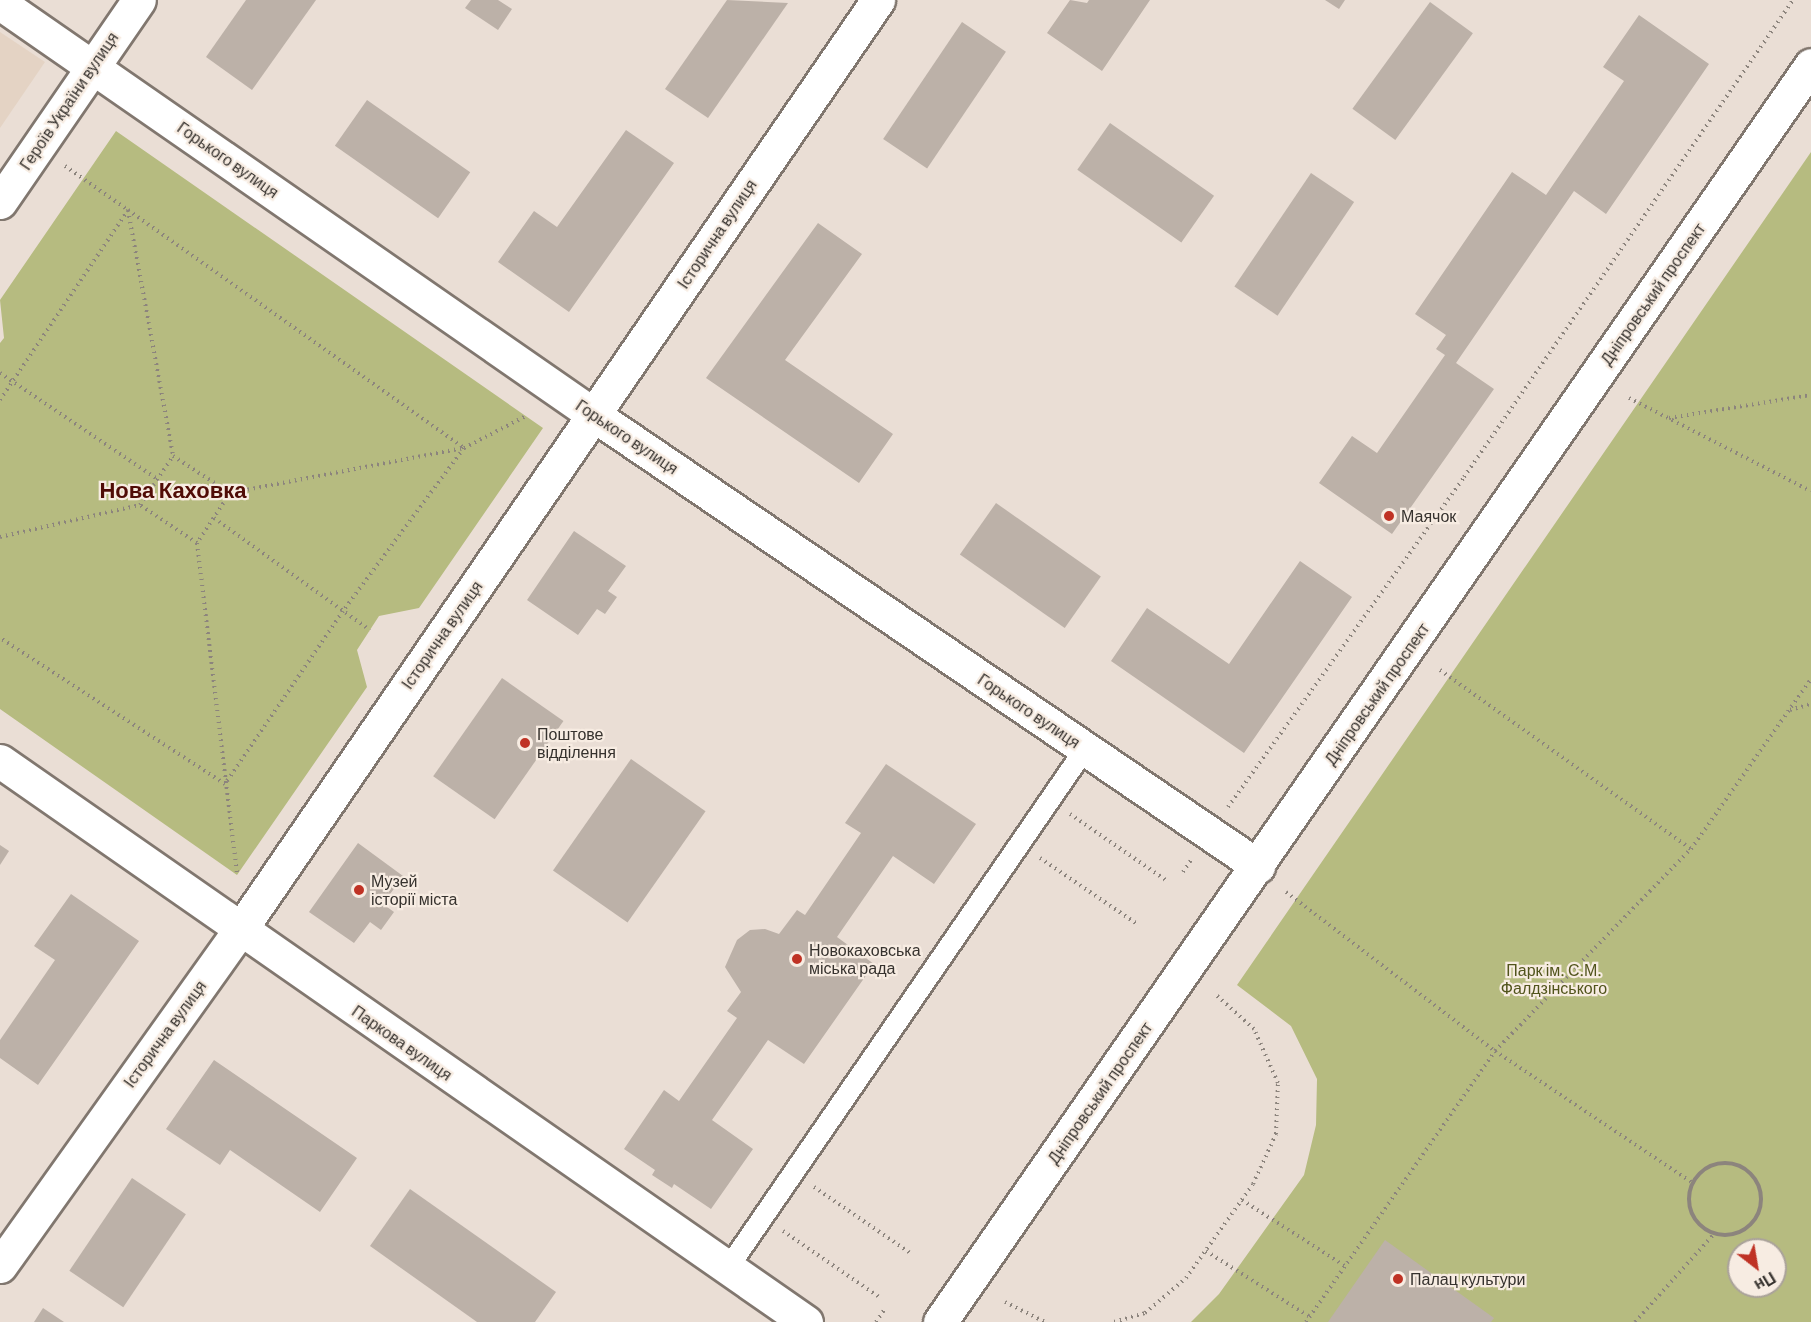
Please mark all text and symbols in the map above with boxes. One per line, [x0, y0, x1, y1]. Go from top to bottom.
street label: Героїв України вулиця [16, 28, 122, 174]
street label: Горького вулиця [174, 118, 282, 202]
street label: Історична вулиця [673, 176, 761, 292]
street label: Дніпровський проспект [1597, 219, 1709, 369]
street label: Горького вулиця [572, 396, 682, 478]
district label: Нова Каховка [99, 477, 247, 503]
place label: Маячок [1401, 506, 1456, 526]
marker: Маячок [1382, 509, 1396, 523]
street label: Історична вулиця [398, 577, 486, 693]
street label: Дніпровський проспект [1321, 619, 1433, 769]
street label: Горького вулиця [974, 670, 1084, 752]
place label: Поштове відділення [537, 724, 616, 762]
marker: Поштове відділення [518, 736, 532, 750]
place label: Музей історії міста [371, 871, 457, 909]
marker: Музей історії міста [352, 883, 366, 897]
place label: Новокаховська міська рада [809, 940, 921, 978]
marker: Новокаховська міська рада [790, 952, 804, 966]
park label: Парк ім. С.М. Фалдзінського [1501, 960, 1607, 998]
street label: Історична вулиця [120, 977, 210, 1091]
street label: Паркова вулиця [348, 1001, 456, 1085]
street label: Дніпровський проспект [1044, 1018, 1156, 1168]
north arrow [1727, 1238, 1787, 1298]
place label: Палац культури [1410, 1269, 1525, 1289]
text: Пн [1752, 1269, 1779, 1296]
marker: Палац культури [1391, 1272, 1405, 1286]

